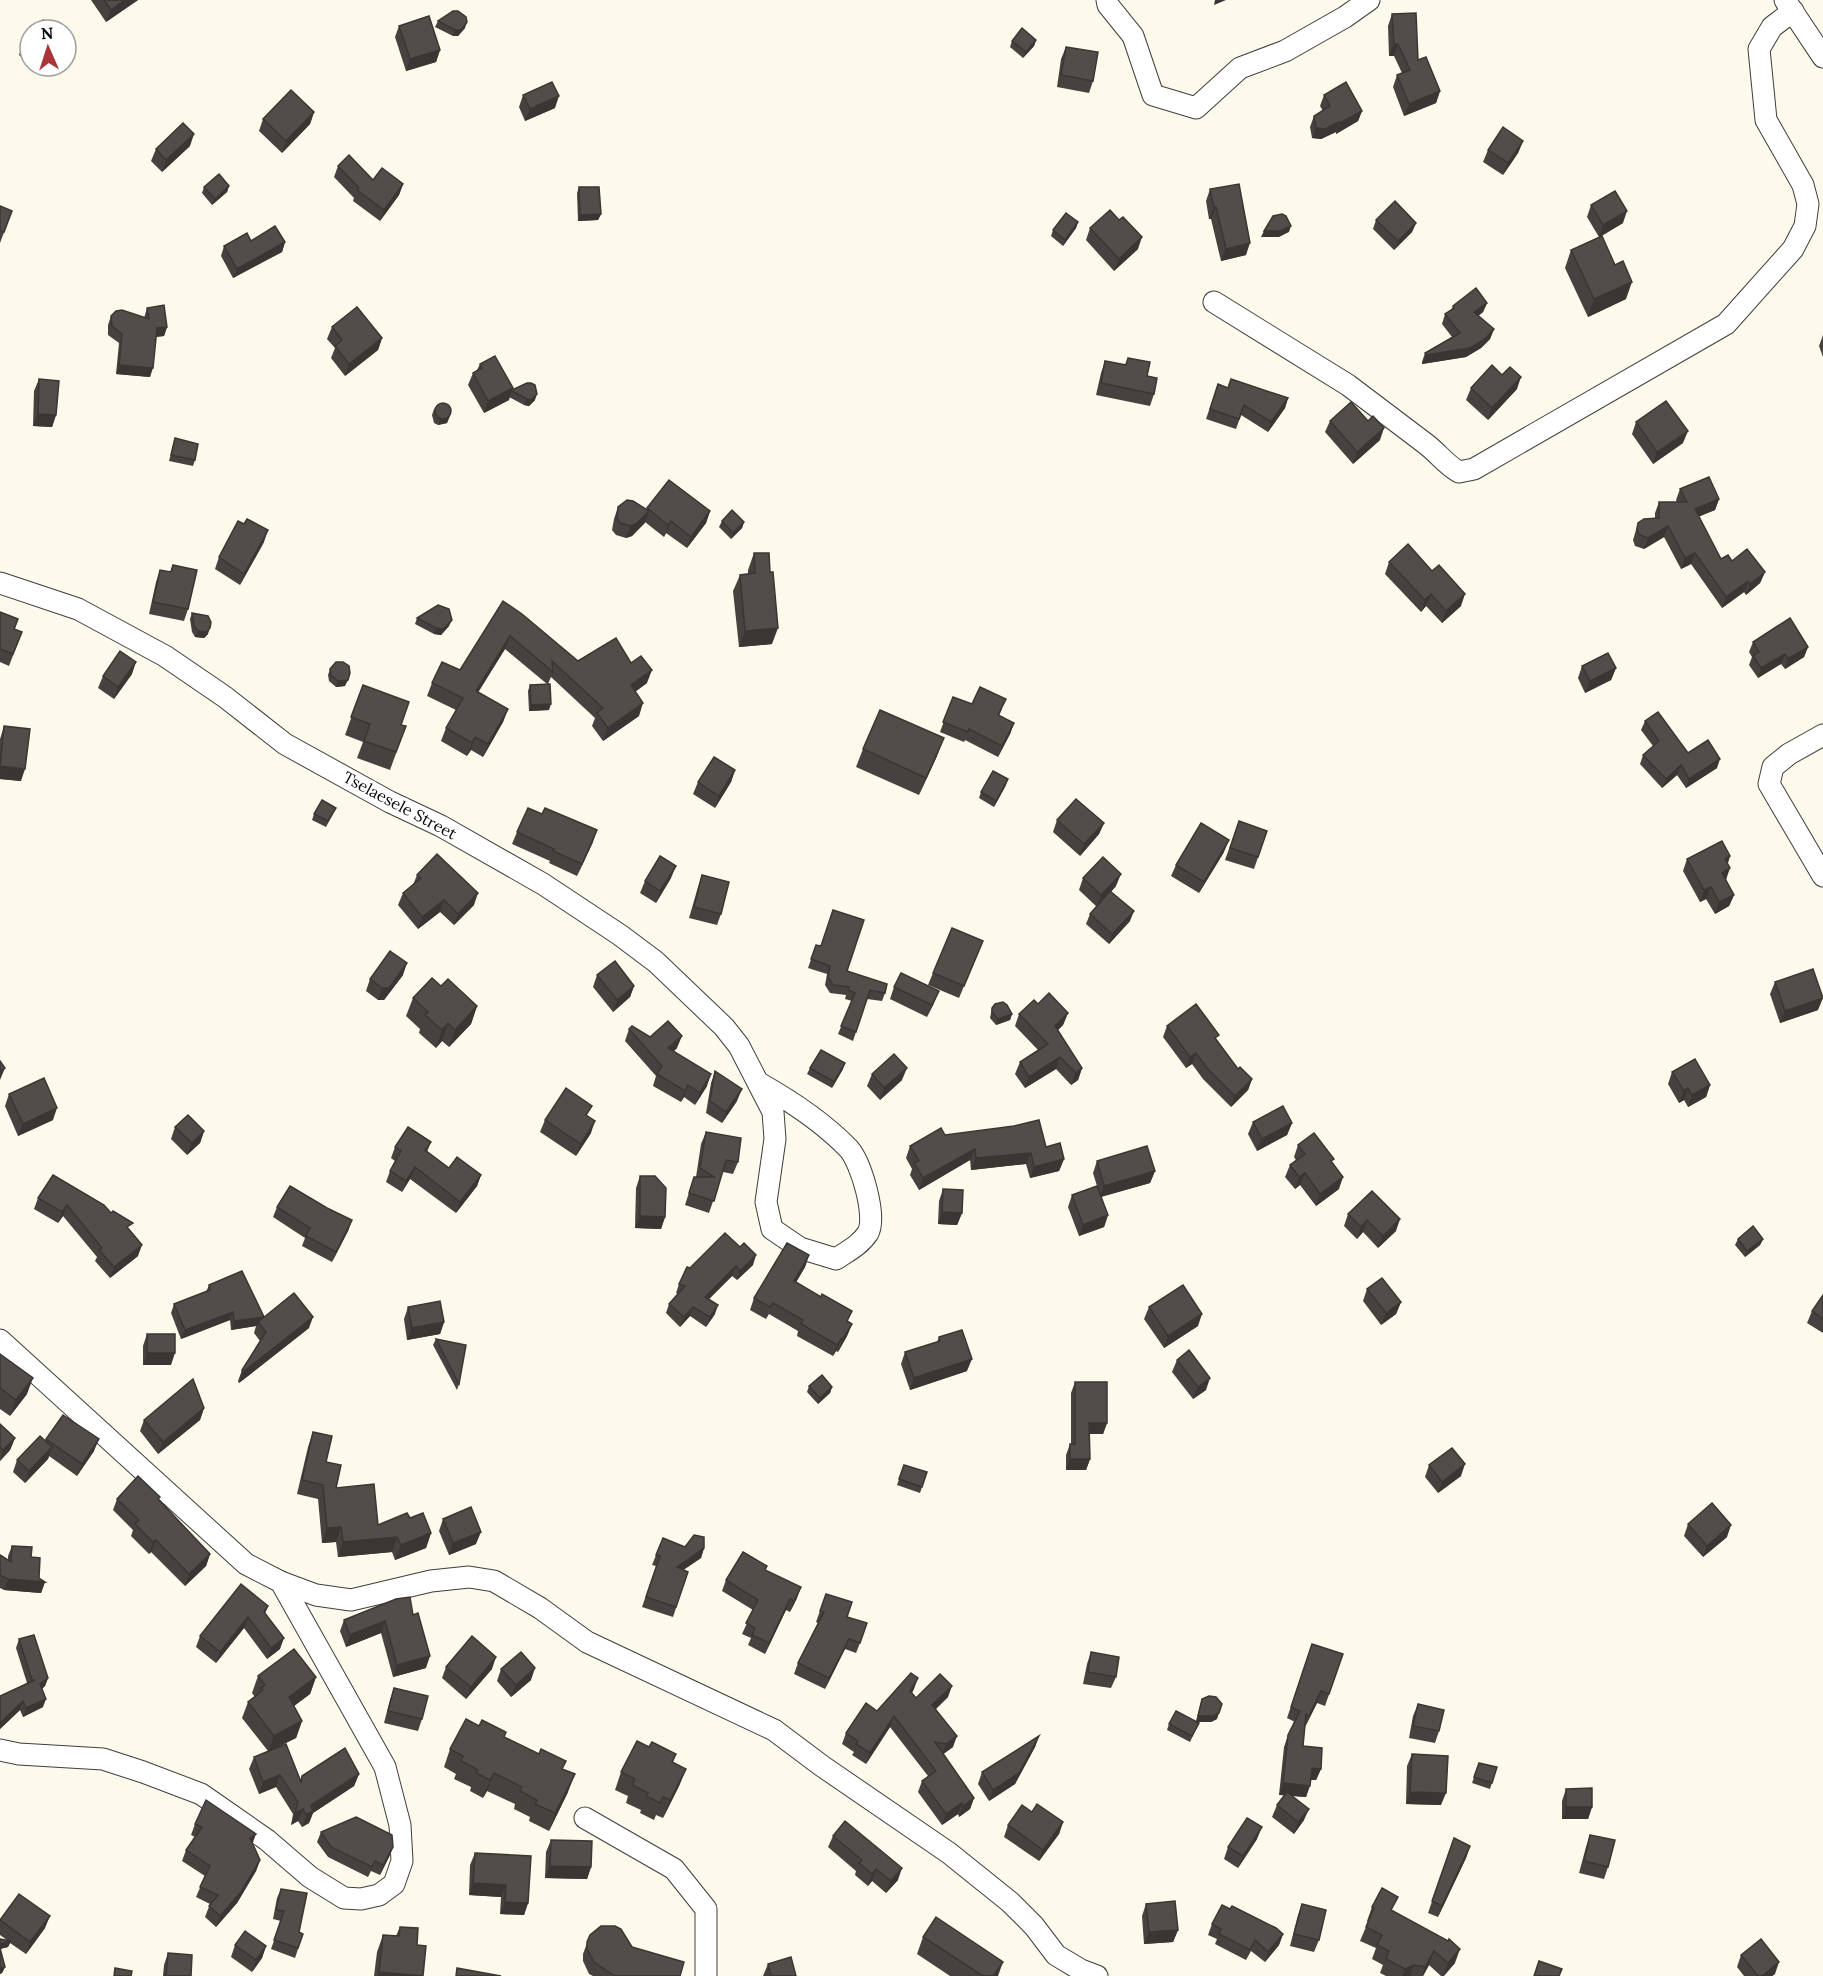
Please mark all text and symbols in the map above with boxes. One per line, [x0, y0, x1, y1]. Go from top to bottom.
north arrow [18, 18, 78, 78]
text: N [41, 23, 54, 43]
street label: Tselaesele Street [340, 767, 461, 844]

